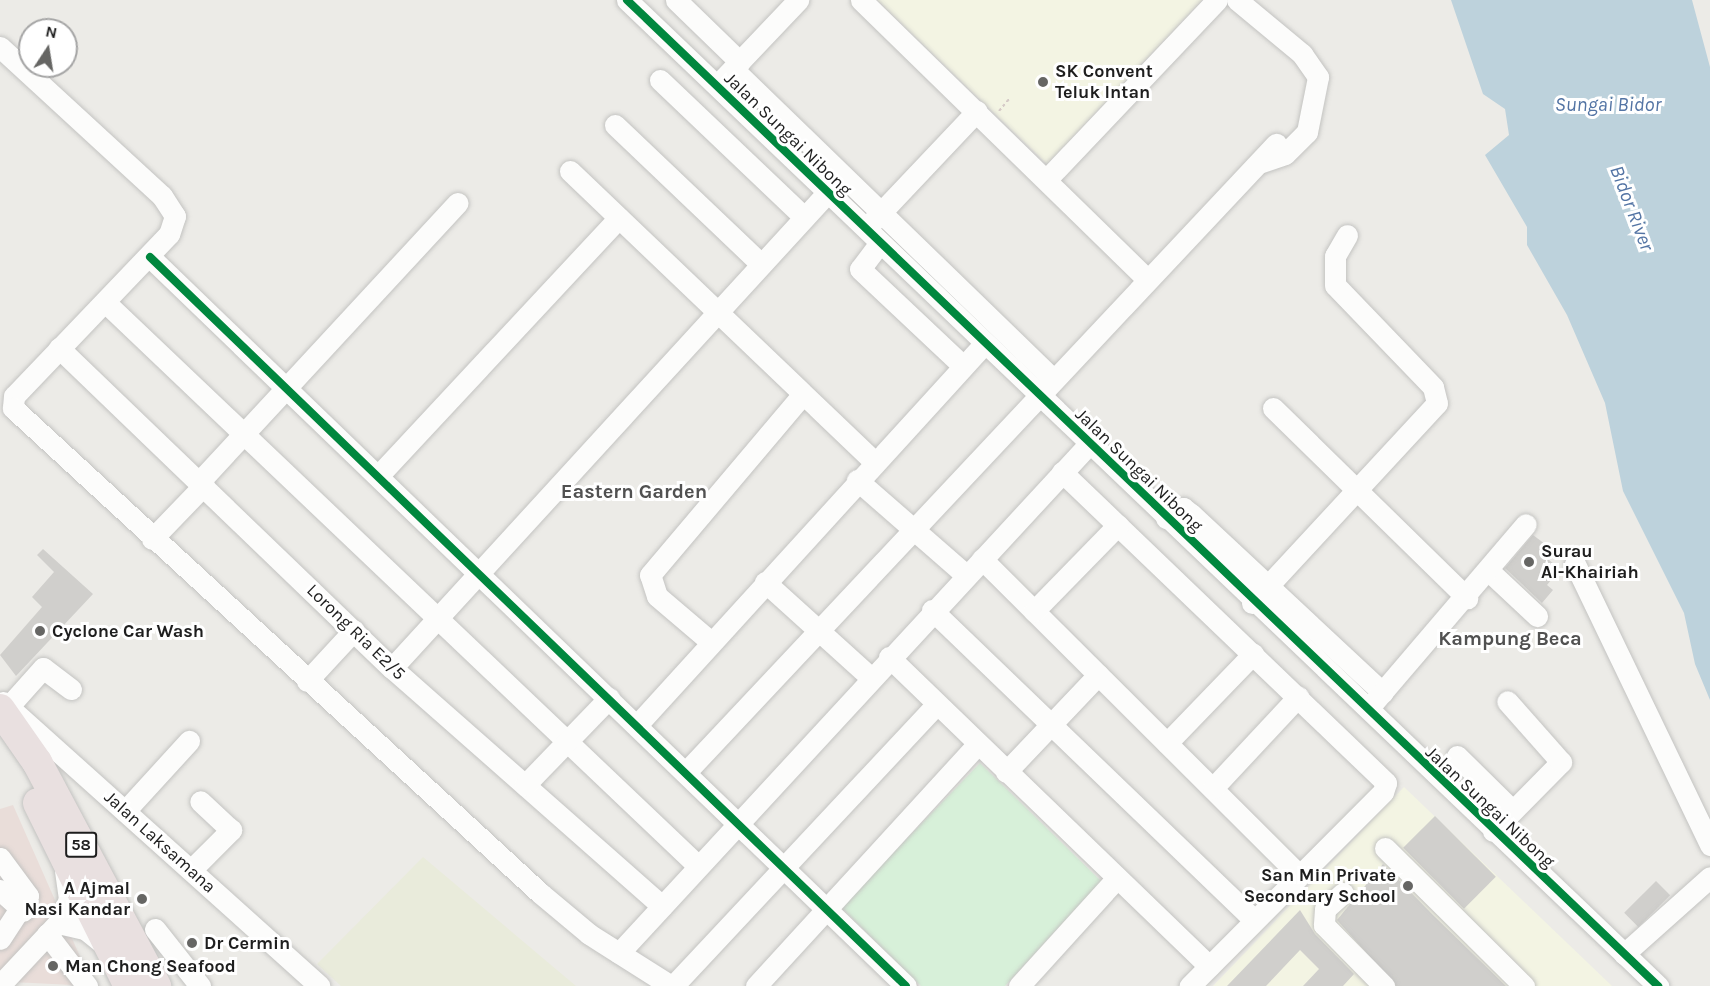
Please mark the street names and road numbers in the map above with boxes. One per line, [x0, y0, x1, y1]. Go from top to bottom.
street label: Jalan Sungai Nibong [720, 68, 856, 200]
street label: Jalan Sungai Nibong [1071, 404, 1207, 536]
street label: Lorong Ria E2/5 [302, 579, 410, 685]
street label: Jalan Sungai Nibong [1421, 742, 1559, 872]
street label: Jalan Laksamana [100, 786, 220, 898]
road number: 58 [64, 832, 98, 858]

